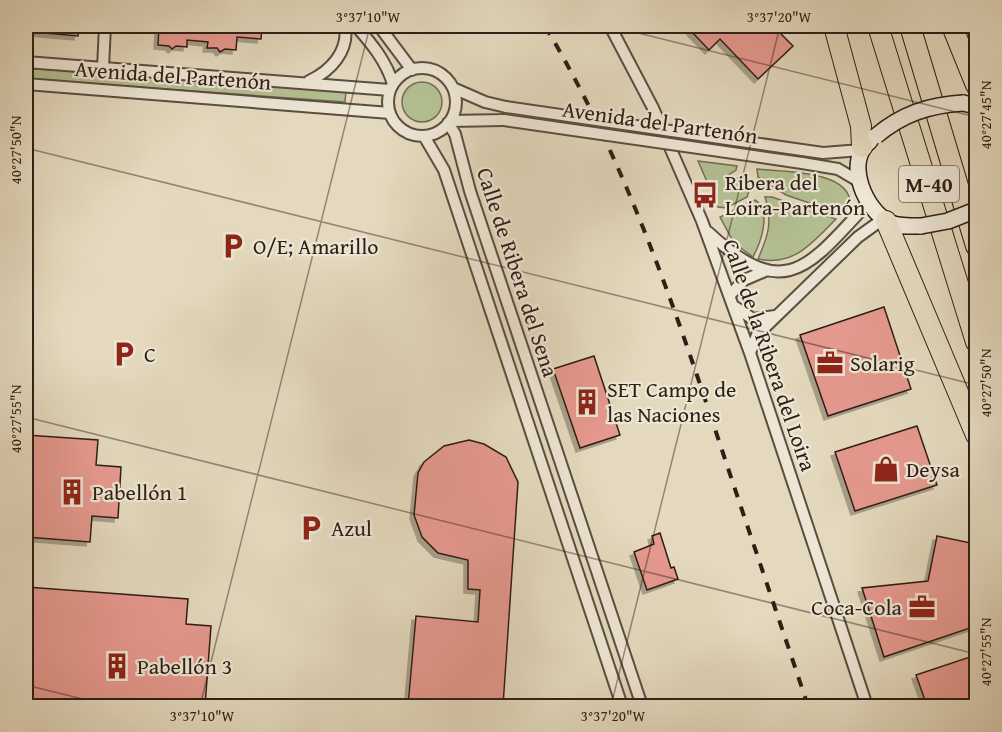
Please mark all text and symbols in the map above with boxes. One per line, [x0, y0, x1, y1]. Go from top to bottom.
text: 3°37'10"W [336, 6, 401, 27]
text: 3°37'20"W [747, 6, 812, 27]
street label: Avenida del Partenón [74, 52, 273, 98]
text: 40°27'45"N [975, 80, 996, 149]
street label: Avenida del Partenón [560, 92, 760, 152]
text: 40°27'50"N [5, 115, 26, 184]
street label: Calle de Ribera del Sena [469, 163, 567, 381]
place label: Ribera del Loira-Partenón [725, 166, 866, 223]
road number: M-40 [899, 166, 959, 202]
bus stop icon: Ribera del Loira-Partenón [690, 180, 720, 210]
place label: O/E; Amarillo [253, 230, 379, 262]
parking icon: O/E; Amarillo [218, 231, 248, 261]
street label: Calle de la Ribera del Loira [715, 235, 825, 476]
place label: C [144, 338, 156, 370]
parking icon: C [109, 339, 139, 369]
place label: Solarig [850, 347, 915, 379]
office icon: Solarig [815, 348, 845, 378]
text: 40°27'50"N [975, 348, 996, 417]
place label: SET Campo de las Naciones [607, 373, 736, 430]
text: 40°27'55"N [5, 384, 26, 453]
building icon: SET Campo de las Naciones [572, 387, 602, 417]
place label: Deysa [906, 453, 960, 485]
shop icon: Deysa [871, 454, 901, 484]
place label: Pabellón 1 [92, 476, 187, 508]
building icon: Pabellón 1 [57, 477, 87, 507]
place label: Azul [331, 512, 372, 544]
parking icon: Azul [296, 513, 326, 543]
place label: Coca-Cola [811, 591, 903, 623]
office icon: Coca-Cola [907, 592, 937, 622]
text: 40°27'55"N [975, 617, 996, 686]
place label: Pabellón 3 [137, 650, 232, 682]
building icon: Pabellón 3 [102, 651, 132, 681]
text: 3°37'10"W [170, 705, 235, 726]
text: 3°37'20"W [581, 705, 646, 726]

